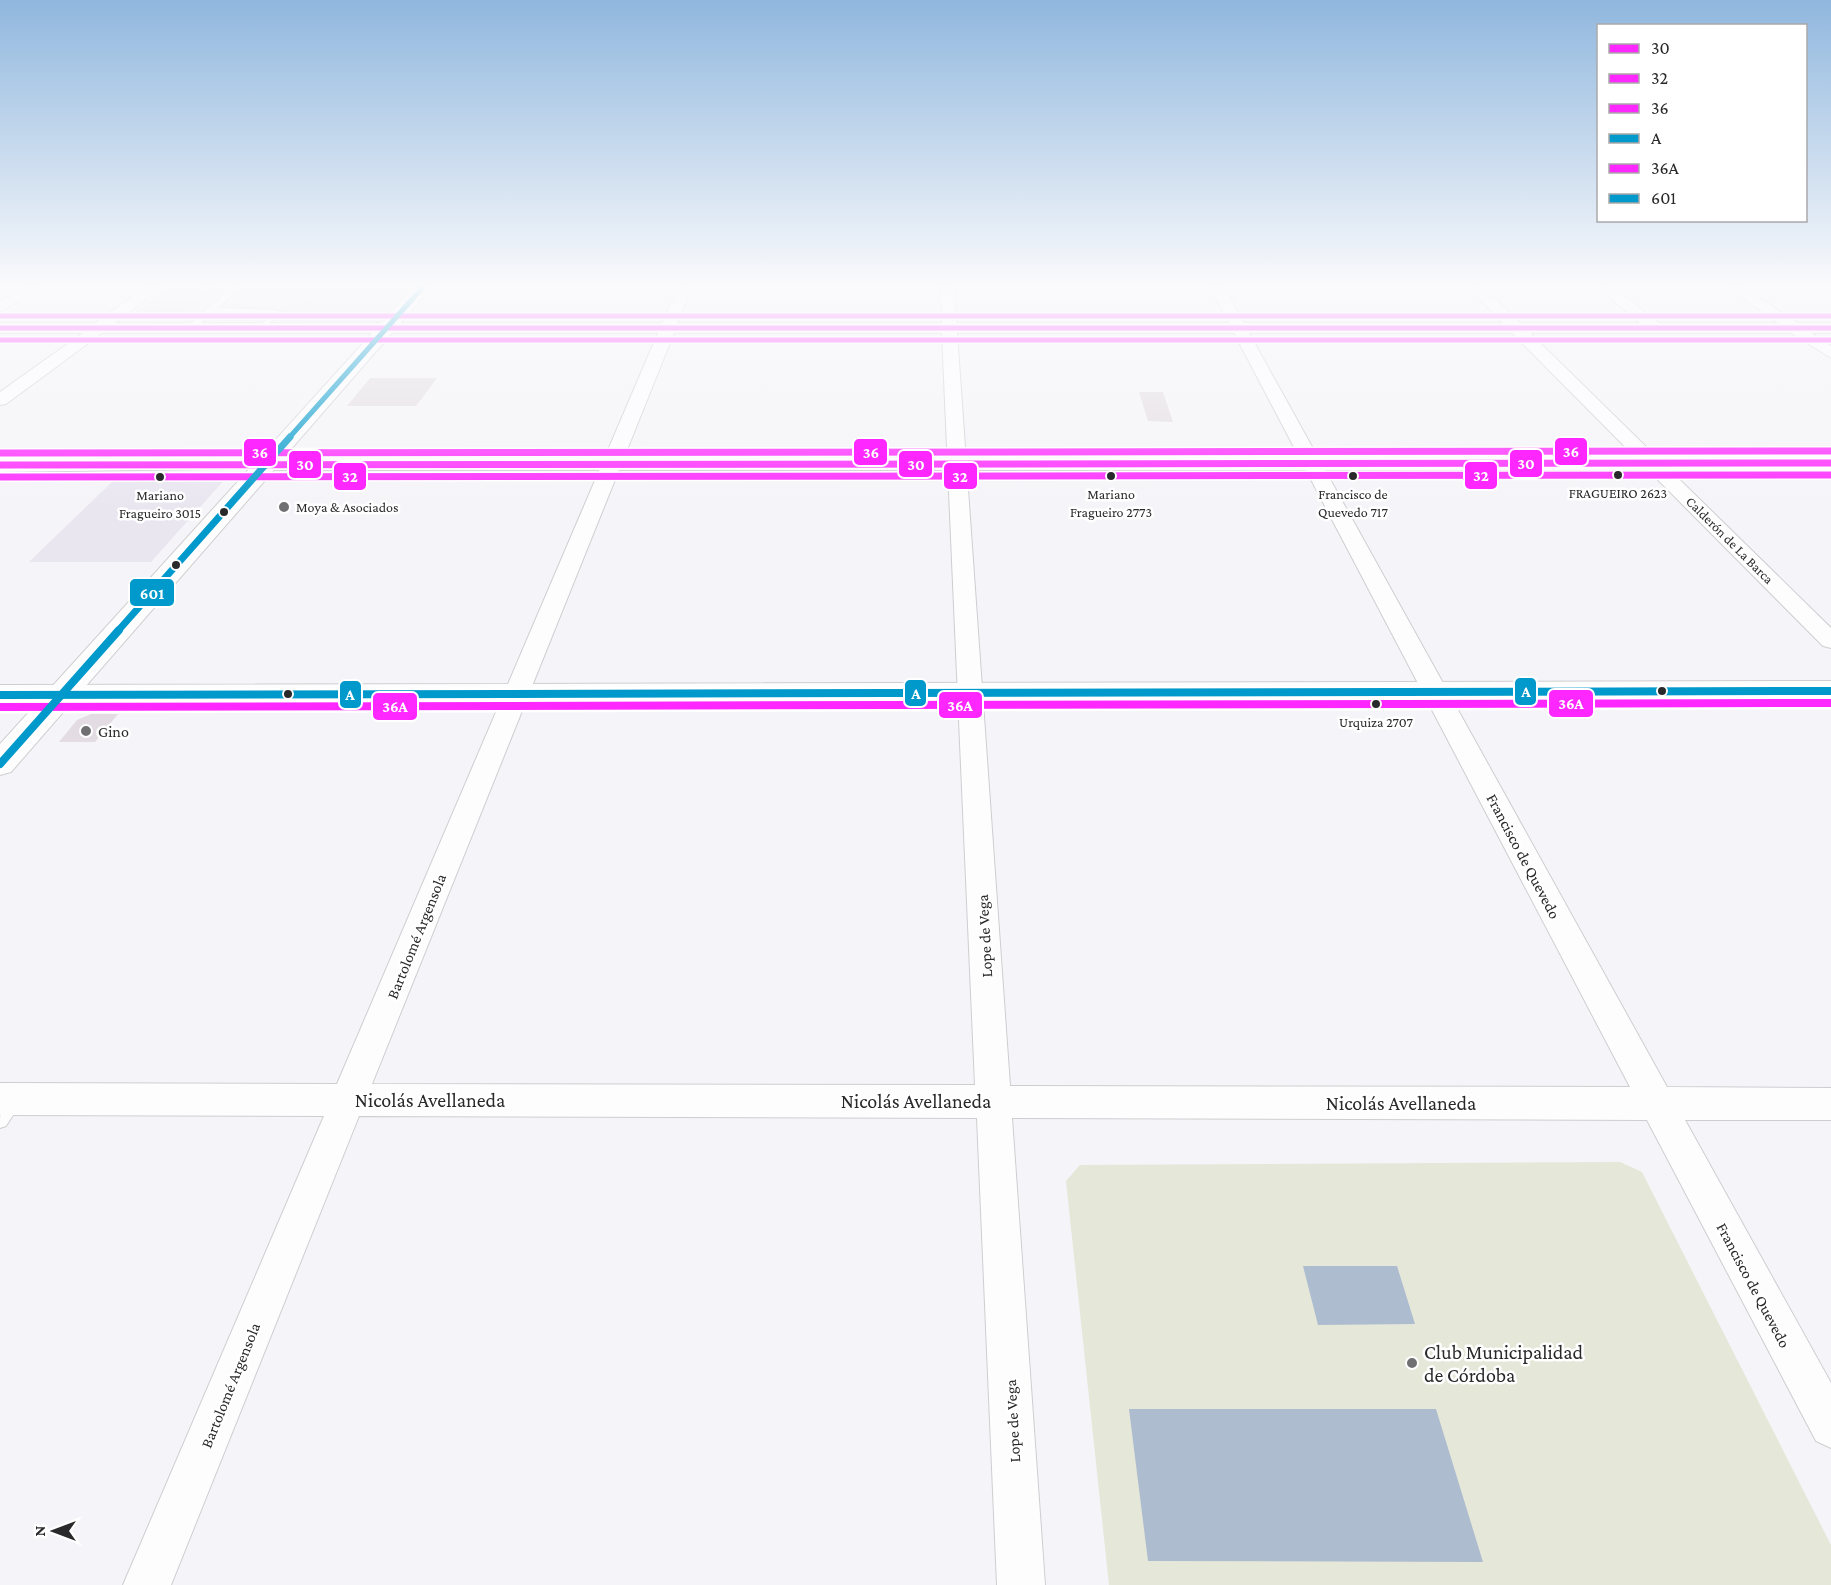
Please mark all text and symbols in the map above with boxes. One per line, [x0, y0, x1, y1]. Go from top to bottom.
legend [1597, 24, 1807, 222]
text: 30 [1651, 38, 1670, 58]
text: 32 [1651, 68, 1668, 88]
text: 36 [1651, 98, 1669, 118]
text: A [1651, 128, 1662, 148]
text: 36A [1651, 158, 1680, 178]
text: 601 [1651, 188, 1676, 208]
line badge: 36 [1554, 437, 1588, 466]
line badge: 36 [243, 438, 277, 467]
line badge: 36 [853, 438, 888, 466]
text: 36 [1563, 443, 1579, 460]
text: 36 [252, 444, 268, 461]
text: 36 [863, 444, 879, 461]
line badge: 30 [1509, 449, 1543, 478]
line badge: 30 [288, 450, 322, 479]
line badge: 30 [898, 450, 933, 478]
text: 30 [1517, 455, 1535, 472]
text: 30 [296, 456, 314, 473]
text: 30 [907, 456, 925, 473]
line badge: 32 [1464, 461, 1498, 490]
line badge: 32 [333, 462, 367, 491]
line badge: 32 [943, 462, 978, 490]
text: 32 [1473, 467, 1489, 484]
text: 32 [342, 468, 358, 485]
text: 32 [952, 468, 968, 485]
marker: FRAGUEIRO 2623 [1612, 469, 1624, 481]
marker: Mariano Fragueiro 2773 [1105, 470, 1117, 482]
marker: Francisco de Quevedo 717 [1347, 470, 1359, 482]
marker: Mariano Fragueiro 3015 [154, 471, 166, 483]
place label: FRAGUEIRO 2623 [1569, 485, 1667, 501]
place label: Mariano Fragueiro 2773 [1070, 486, 1152, 520]
place label: Francisco de Quevedo 717 [1318, 486, 1388, 520]
place label: Mariano Fragueiro 3015 [119, 487, 201, 521]
street label: Calderón de La Barca [1683, 493, 1777, 587]
place label: Moya & Asociados [296, 499, 399, 515]
marker: Moya & Asociados [277, 500, 291, 514]
unlabelled marker [218, 506, 230, 518]
unlabelled marker [170, 559, 182, 571]
line badge: 601 [129, 578, 175, 607]
text: 601 [140, 585, 164, 602]
line badge: A [1514, 677, 1537, 706]
line badge: A [904, 679, 927, 707]
line badge: A [339, 680, 362, 709]
text: A [1520, 683, 1531, 700]
text: A [910, 685, 921, 702]
unlabelled marker [1656, 685, 1668, 697]
text: A [344, 686, 355, 703]
unlabelled marker [282, 688, 294, 700]
line badge: 36A [1548, 689, 1594, 718]
line badge: 36A [938, 691, 983, 719]
line badge: 36A [372, 692, 418, 721]
text: 36A [1558, 695, 1584, 712]
text: 36A [947, 697, 973, 714]
text: 36A [382, 698, 408, 715]
marker: Urquiza 2707 [1370, 698, 1382, 710]
place label: Urquiza 2707 [1339, 714, 1413, 730]
place label: Gino [98, 723, 129, 740]
marker: Gino [79, 724, 93, 738]
street label: Francisco de Quevedo [1483, 791, 1564, 922]
street label: Bartolomé Argensola [384, 871, 451, 1002]
street label: Lope de Vega [974, 893, 996, 978]
street label: Nicolás Avellaneda [355, 1089, 505, 1111]
street label: Nicolás Avellaneda [841, 1090, 991, 1112]
street label: Nicolás Avellaneda [1326, 1092, 1476, 1114]
street label: Francisco de Quevedo [1713, 1220, 1794, 1351]
street label: Bartolomé Argensola [198, 1320, 265, 1451]
place label: Club Municipalidad de Córdoba [1424, 1341, 1583, 1386]
marker: Club Municipalidad de Córdoba [1405, 1356, 1419, 1370]
street label: Lope de Vega [1002, 1378, 1024, 1463]
north arrow [24, 1501, 84, 1561]
text: N [31, 1525, 48, 1536]

